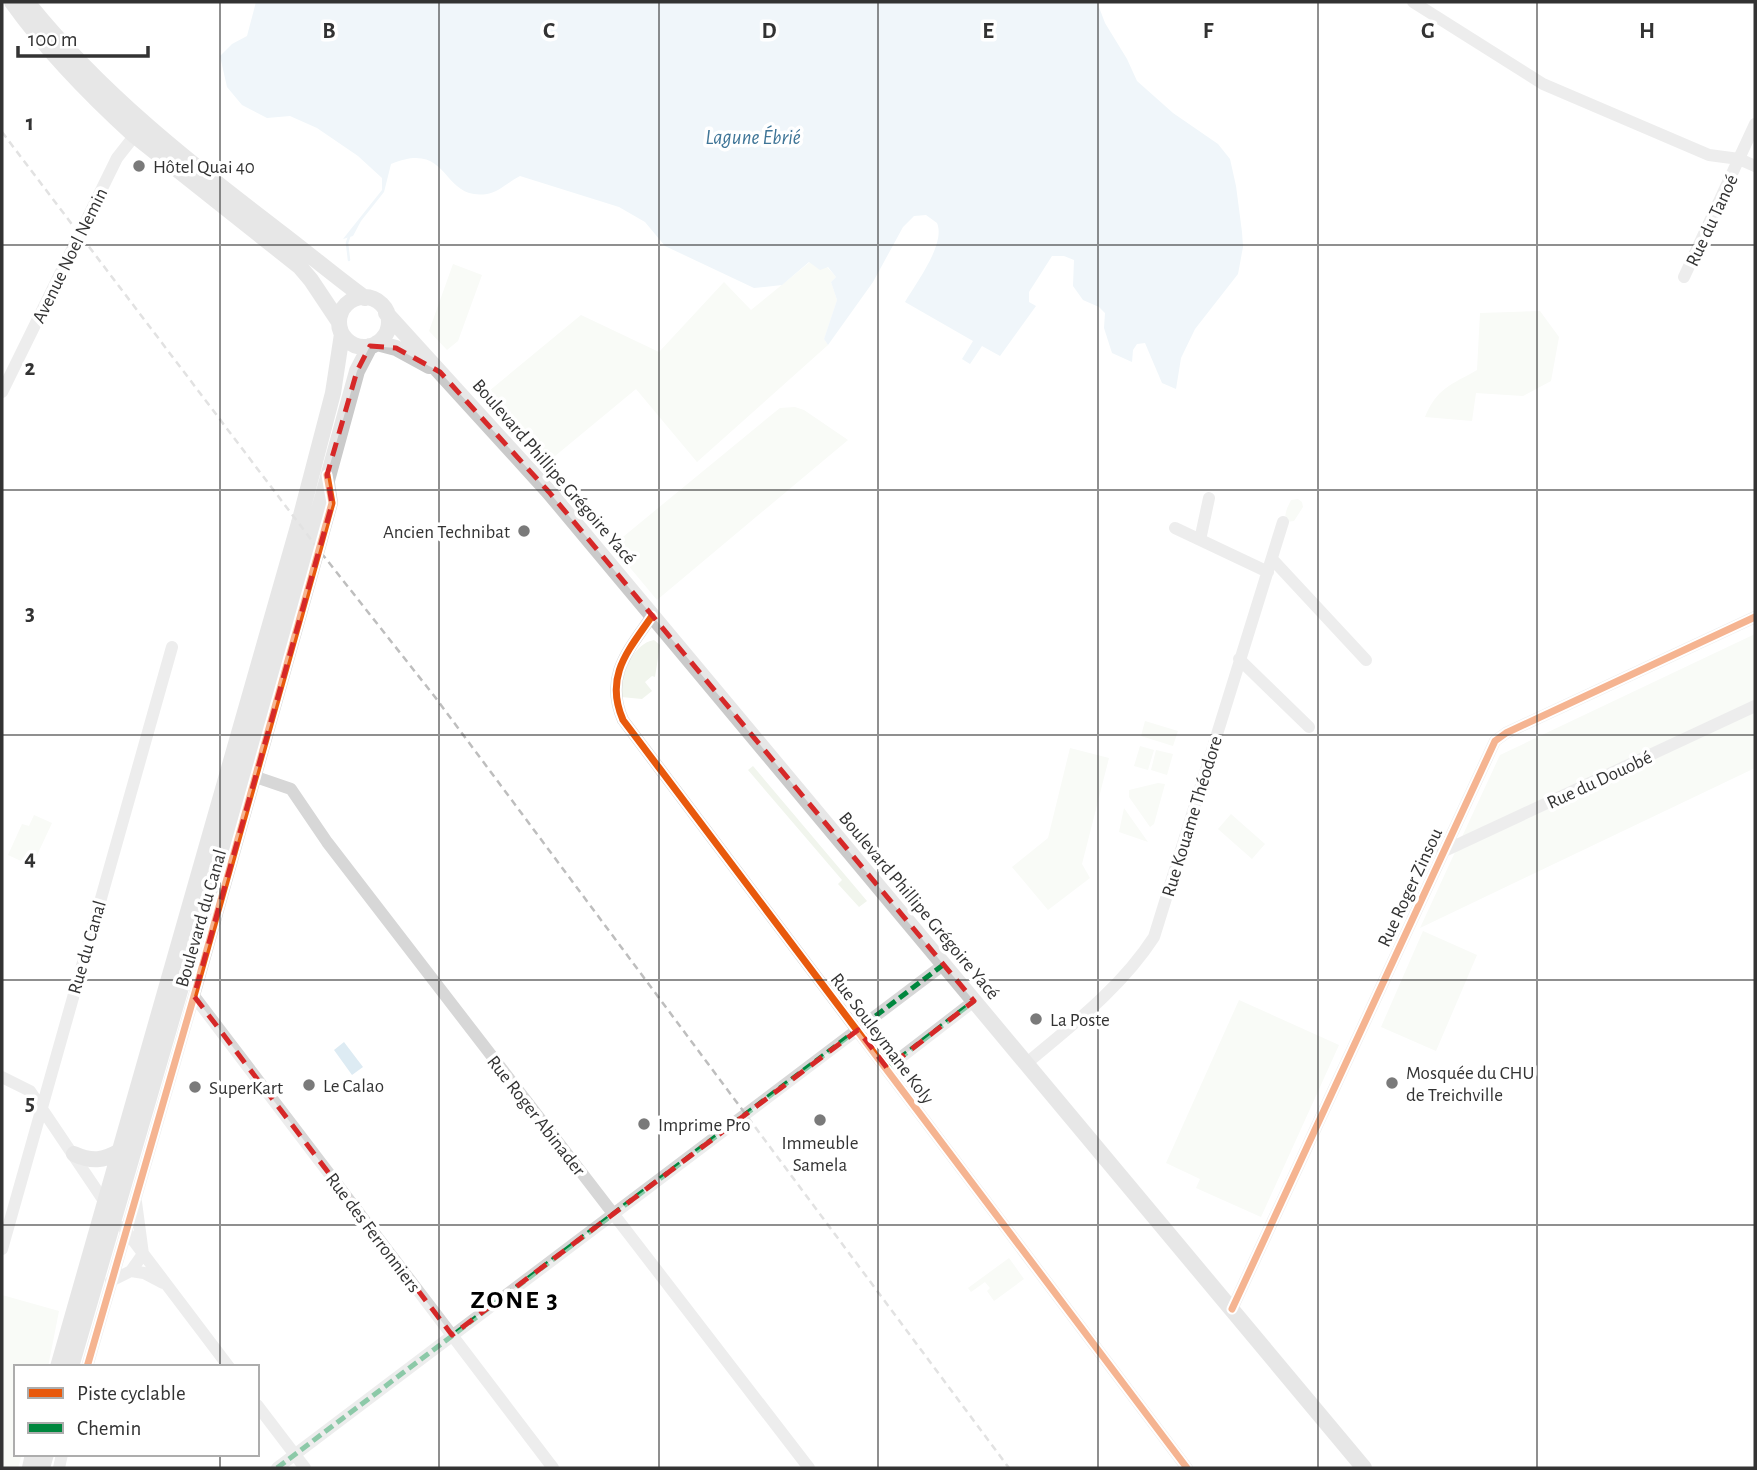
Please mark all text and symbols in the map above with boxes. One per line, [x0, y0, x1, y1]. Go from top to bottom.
scale bar [18, 14, 147, 58]
text: B [322, 20, 336, 43]
text: C [543, 20, 555, 43]
text: D [761, 20, 777, 43]
text: E [982, 20, 994, 43]
text: F [1203, 20, 1214, 43]
text: G [1421, 20, 1435, 43]
text: H [1639, 20, 1655, 43]
text: 100 m [28, 29, 78, 50]
text: 1 [26, 112, 34, 135]
water label: Lagune Ébrié [705, 125, 801, 148]
marker: Hôtel Quai 40 [131, 158, 147, 174]
place label: Hôtel Quai 40 [153, 158, 255, 177]
street label: Rue du Tanoé [1683, 172, 1742, 269]
street label: Avenue Noel Nemin [29, 185, 111, 326]
text: 2 [25, 357, 36, 380]
street label: Boulevard Phillipe Grégoire Yacé [469, 376, 639, 568]
place label: Ancien Technibat [383, 523, 510, 542]
marker: Ancien Technibat [516, 523, 532, 539]
text: 3 [25, 602, 35, 625]
street label: Rue Kouame Théodore [1159, 734, 1226, 899]
street label: Rue du Douobé [1544, 748, 1655, 813]
street label: Boulevard Phillipe Grégoire Yacé [835, 809, 1003, 1003]
street label: Rue Roger Zinsou [1375, 825, 1446, 950]
text: 4 [24, 847, 36, 870]
street label: Boulevard du Canal [173, 847, 230, 989]
street label: Rue du Canal [65, 899, 110, 996]
street label: Rue Souleymane Koly [827, 970, 937, 1108]
marker: La Poste [1028, 1011, 1044, 1027]
place label: La Poste [1050, 1011, 1110, 1030]
street label: Rue Roger Abinader [483, 1052, 589, 1180]
place label: Mosquée du CHU de Treichville [1406, 1064, 1534, 1105]
marker: Mosquée du CHU de Treichville [1384, 1075, 1400, 1091]
marker: Le Calao [301, 1077, 317, 1093]
place label: Le Calao [323, 1077, 384, 1096]
marker: SuperKart [187, 1079, 203, 1095]
place label: SuperKart [209, 1079, 283, 1098]
text: 5 [25, 1092, 35, 1115]
marker: Immeuble Samela [812, 1112, 828, 1128]
marker: Imprime Pro [636, 1116, 652, 1132]
place label: Imprime Pro [658, 1116, 750, 1135]
place label: Immeuble Samela [782, 1134, 858, 1175]
street label: Rue des Ferronniers [322, 1170, 424, 1296]
district label: ZONE 3 [470, 1287, 560, 1313]
legend [14, 1365, 259, 1456]
text: Piste cyclable [77, 1383, 186, 1404]
text: Chemin [77, 1418, 141, 1439]

